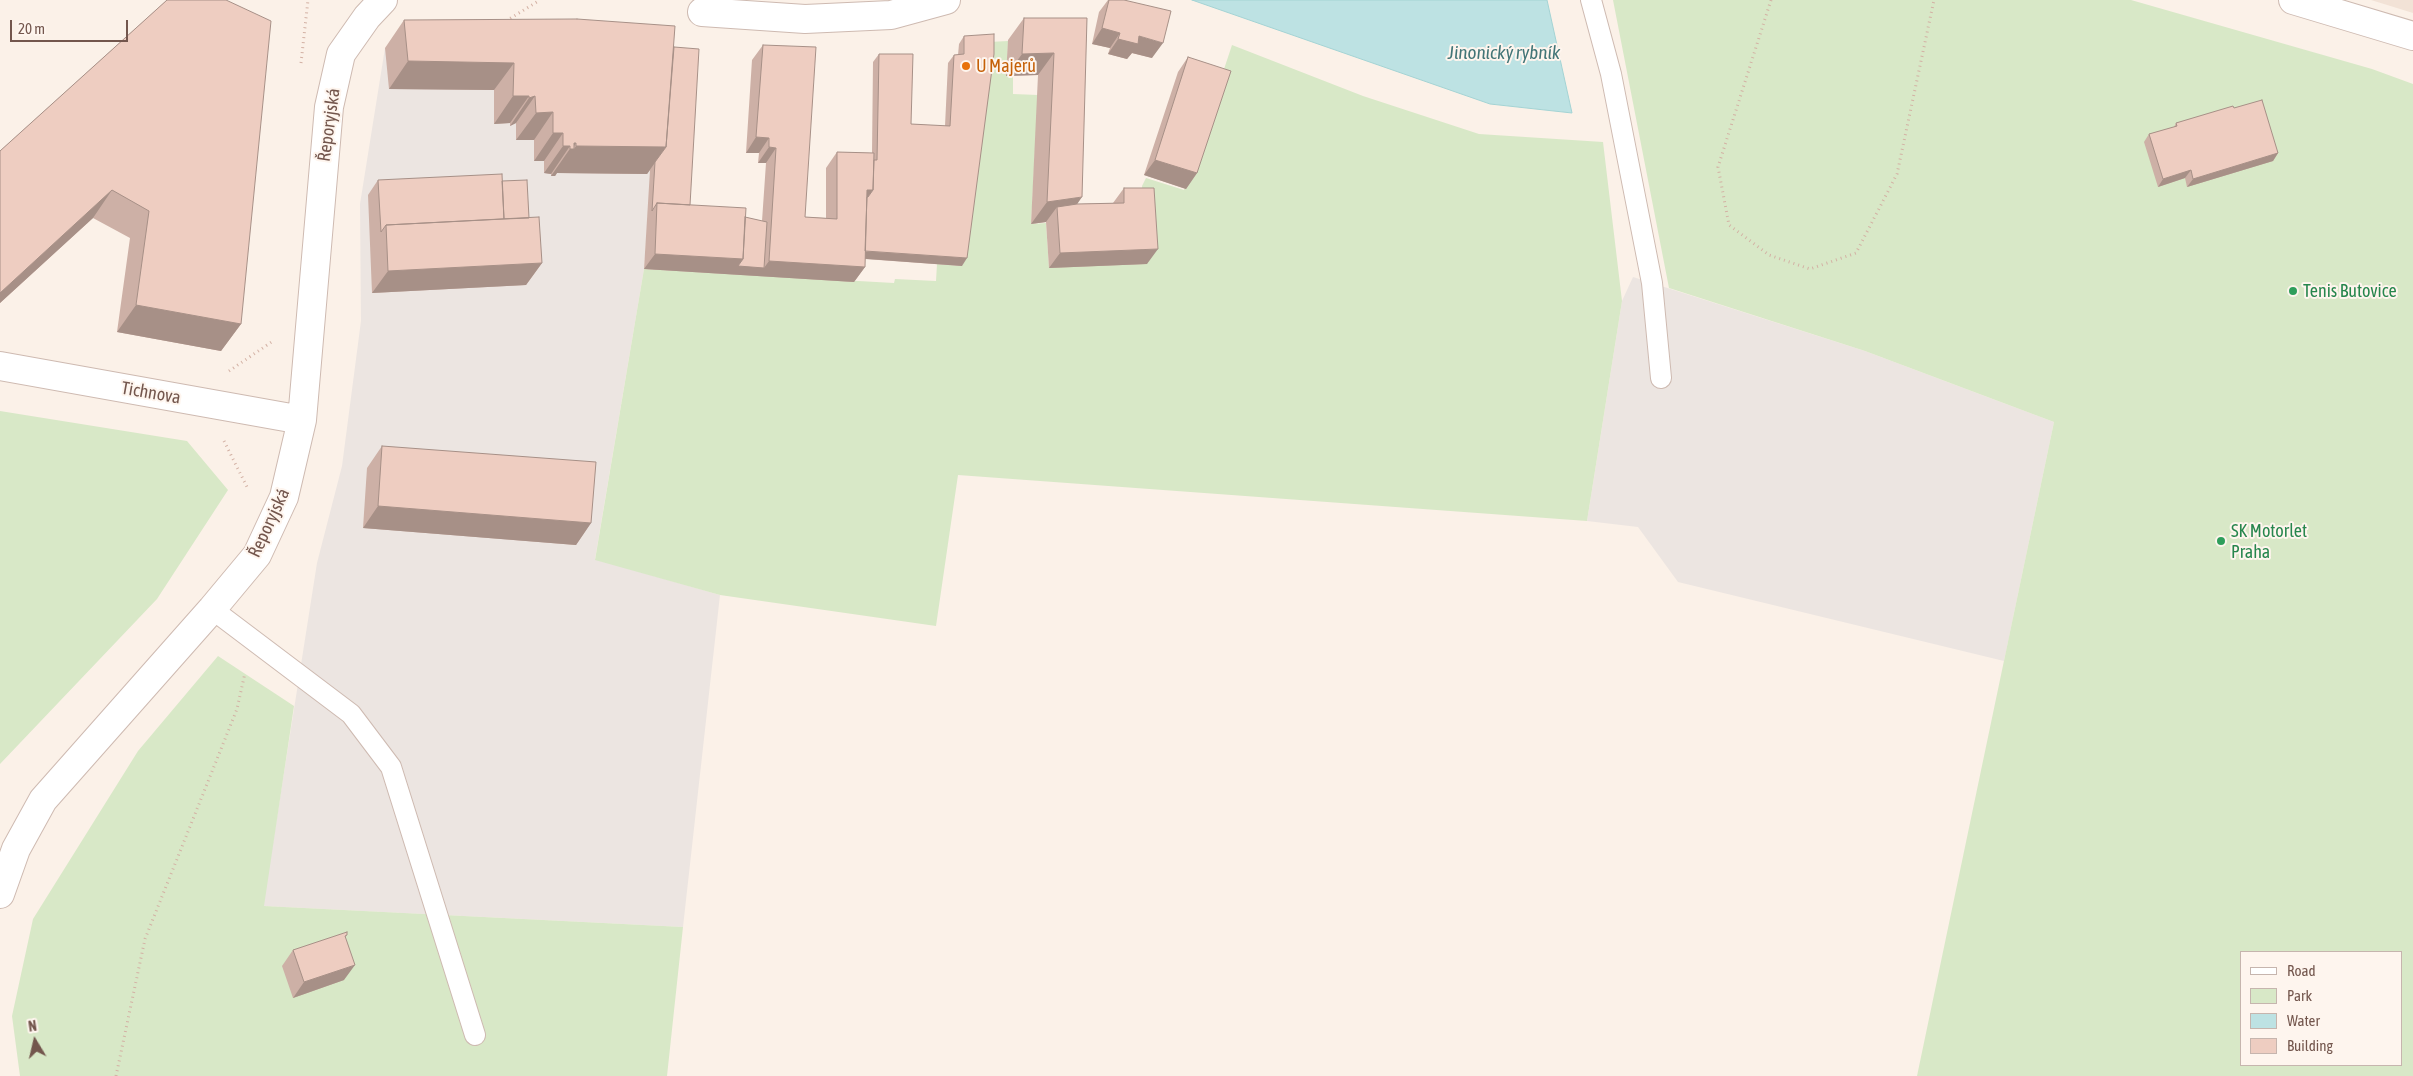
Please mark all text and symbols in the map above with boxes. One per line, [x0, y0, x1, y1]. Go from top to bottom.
scale bar [12, 10, 130, 42]
text: 20 m [18, 20, 45, 37]
water label: Jinonický rybník [1448, 42, 1560, 64]
place label: U Majerů [976, 55, 1036, 77]
marker: U Majerů [960, 60, 972, 72]
street label: Řeporyjská [313, 87, 345, 163]
place label: Tenis Butovice [2303, 280, 2397, 302]
marker: Tenis Butovice [2287, 285, 2299, 297]
street label: Tichnova [120, 377, 182, 409]
street label: Řeporyjská [244, 485, 294, 561]
place label: SK Motorlet Praha [2231, 520, 2307, 562]
marker: SK Motorlet Praha [2215, 535, 2227, 547]
legend [2240, 951, 2403, 1066]
text: Road [2287, 962, 2316, 979]
text: Park [2287, 987, 2312, 1004]
text: Water [2287, 1012, 2320, 1029]
north arrow [10, 1016, 60, 1066]
text: N [27, 1018, 38, 1035]
text: Building [2287, 1037, 2333, 1054]

